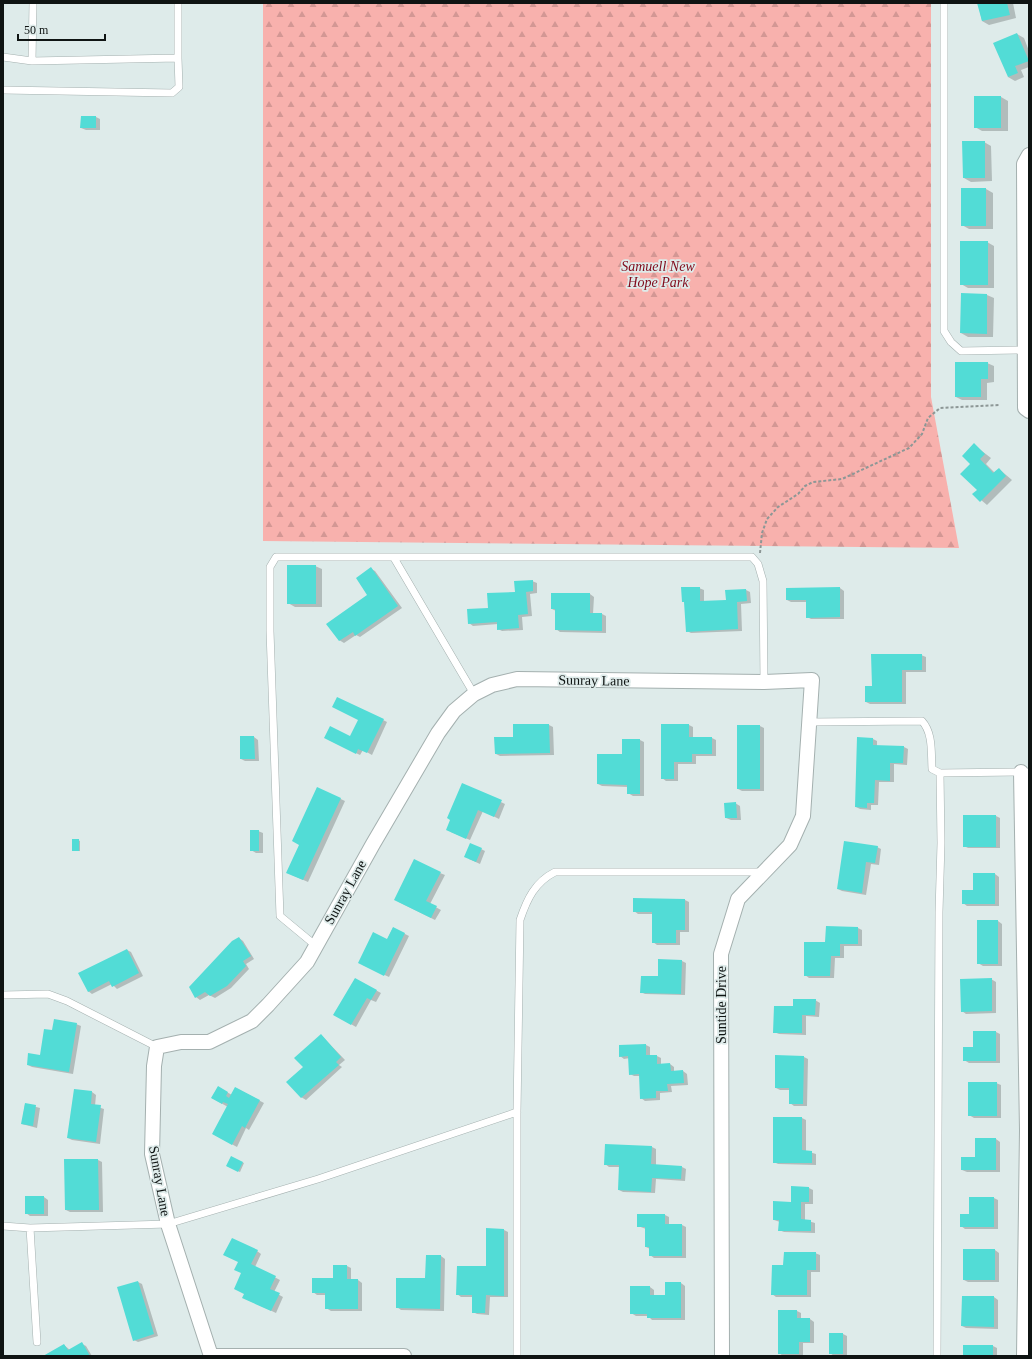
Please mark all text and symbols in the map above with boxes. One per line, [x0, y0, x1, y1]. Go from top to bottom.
scale bar [18, 16, 105, 42]
text: 50 m [24, 23, 49, 37]
park label: Samuell New Hope Park [621, 259, 695, 290]
street label: Sunray Lane [558, 672, 630, 689]
street label: Sunray Lane [322, 857, 369, 927]
street label: Suntide Drive [714, 966, 729, 1044]
street label: Sunray Lane [146, 1145, 173, 1217]

